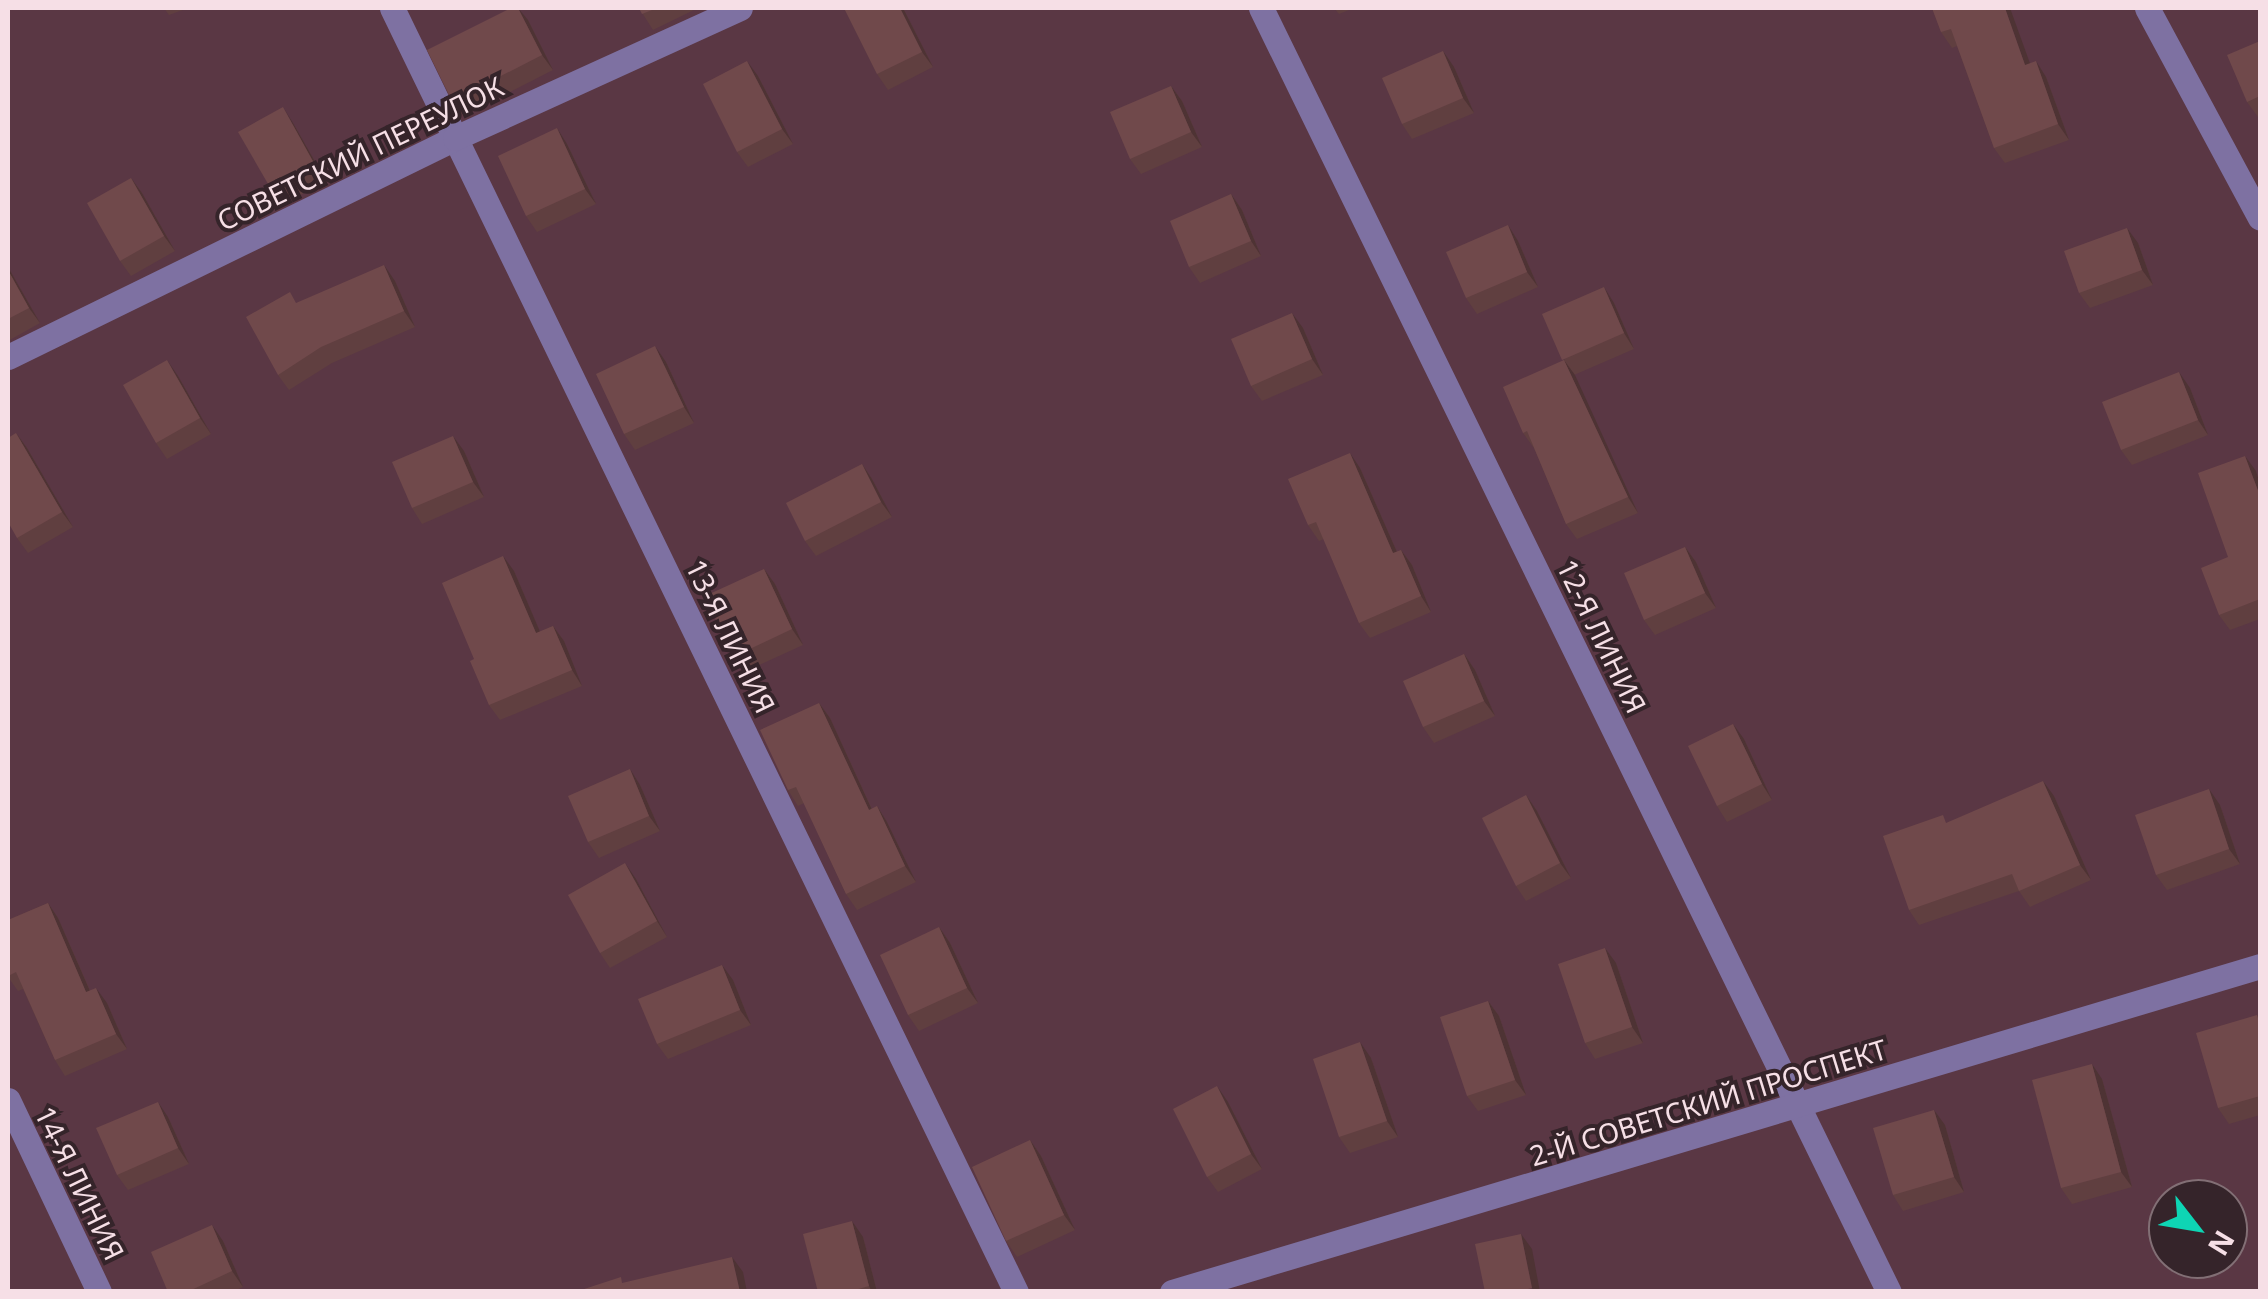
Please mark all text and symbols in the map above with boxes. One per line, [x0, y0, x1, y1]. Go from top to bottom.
street label: СОВЕТСКИЙ ПЕРЕУЛОК [211, 69, 509, 237]
street label: 13-Я ЛИНИЯ [679, 554, 783, 718]
street label: 12-Я ЛИНИЯ [1550, 554, 1654, 718]
street label: 2-Й СОВЕТСКИЙ ПРОСПЕКТ [1525, 1032, 1891, 1172]
street label: 14-Я ЛИНИЯ [28, 1101, 132, 1265]
north arrow [2148, 1179, 2248, 1279]
text: N [2200, 1224, 2244, 1263]

